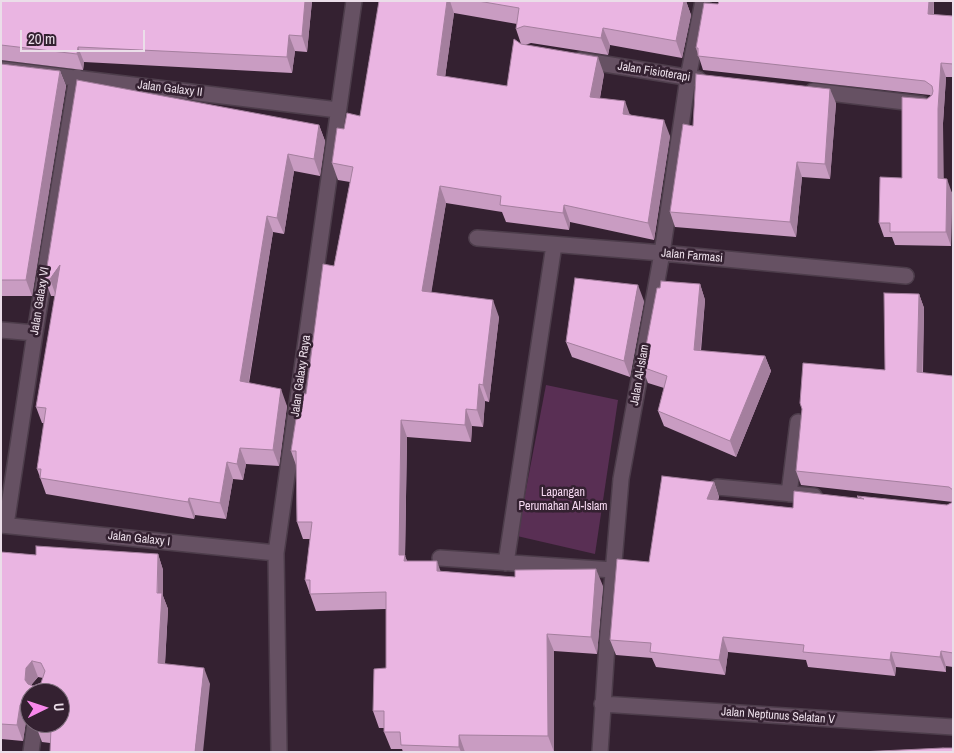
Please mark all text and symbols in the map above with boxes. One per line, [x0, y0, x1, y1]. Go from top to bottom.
scale bar [22, 20, 148, 52]
text: 20 m [28, 28, 55, 49]
street label: Jalan Fisioterapi [617, 59, 691, 85]
street label: Jalan Galaxy II [137, 78, 203, 100]
street label: Jalan Farmasi [661, 246, 723, 266]
street label: Jalan Galaxy VI [27, 266, 53, 336]
street label: Jalan Galaxy Raya [288, 334, 314, 418]
street label: Jalan Al-Islam [628, 343, 652, 407]
park label: Lapangan Perumahan Al-Islam [518, 486, 608, 514]
street label: Jalan Galaxy I [107, 529, 171, 549]
north arrow [20, 683, 70, 733]
text: U [50, 702, 68, 712]
street label: Jalan Neptunus Selatan V [721, 705, 835, 727]

